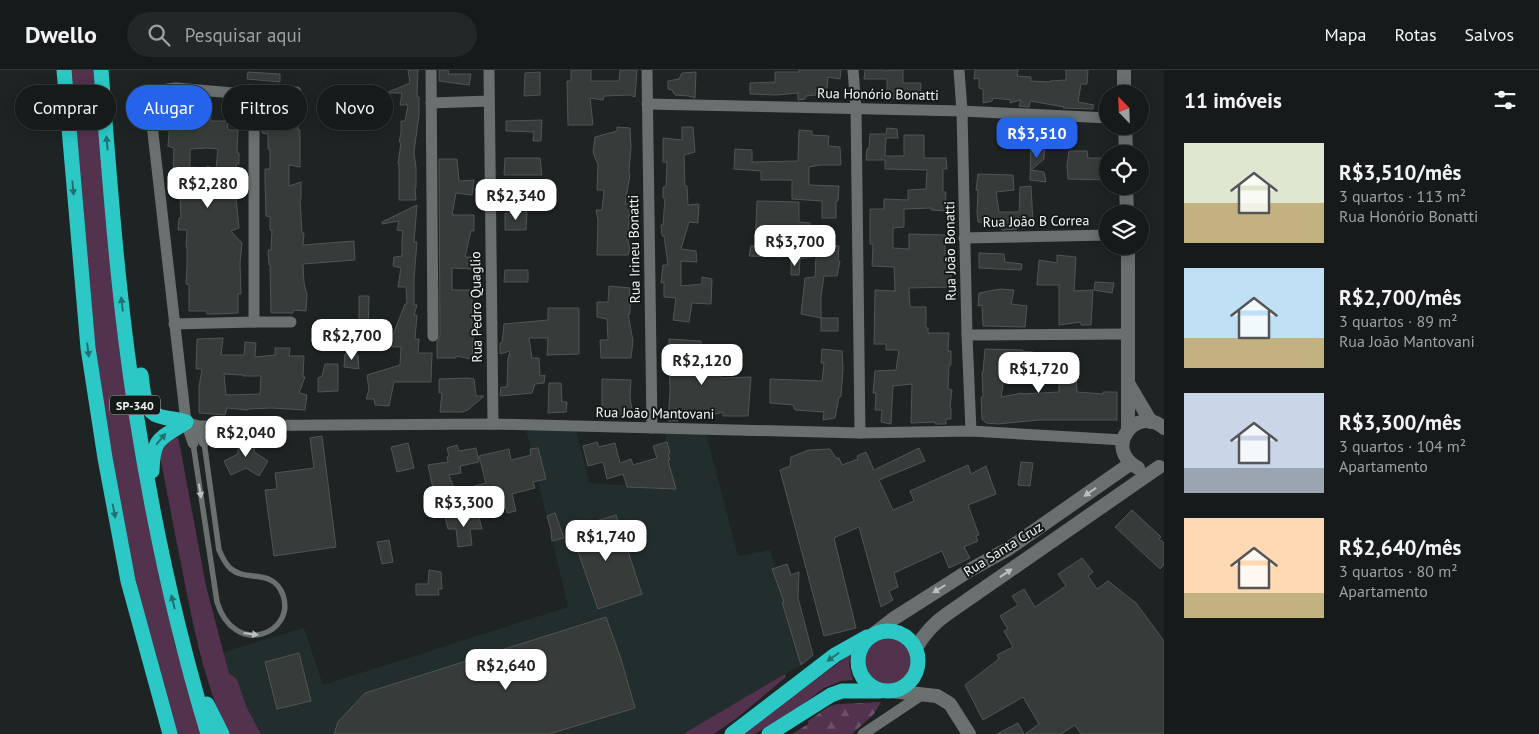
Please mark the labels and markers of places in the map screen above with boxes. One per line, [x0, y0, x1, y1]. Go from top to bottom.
pin: R$3,510 [991, 116, 1083, 159]
pin: R$2,280 [162, 166, 254, 209]
pin: R$2,340 [470, 178, 562, 221]
pin: R$3,700 [749, 224, 841, 267]
pin: R$2,700 [306, 318, 398, 361]
pin: R$2,120 [656, 344, 748, 386]
pin: R$1,720 [993, 352, 1085, 394]
pin: R$2,040 [200, 416, 292, 458]
pin: R$3,300 [418, 486, 510, 528]
pin: R$1,740 [560, 520, 652, 562]
pin: R$2,640 [460, 648, 552, 691]

